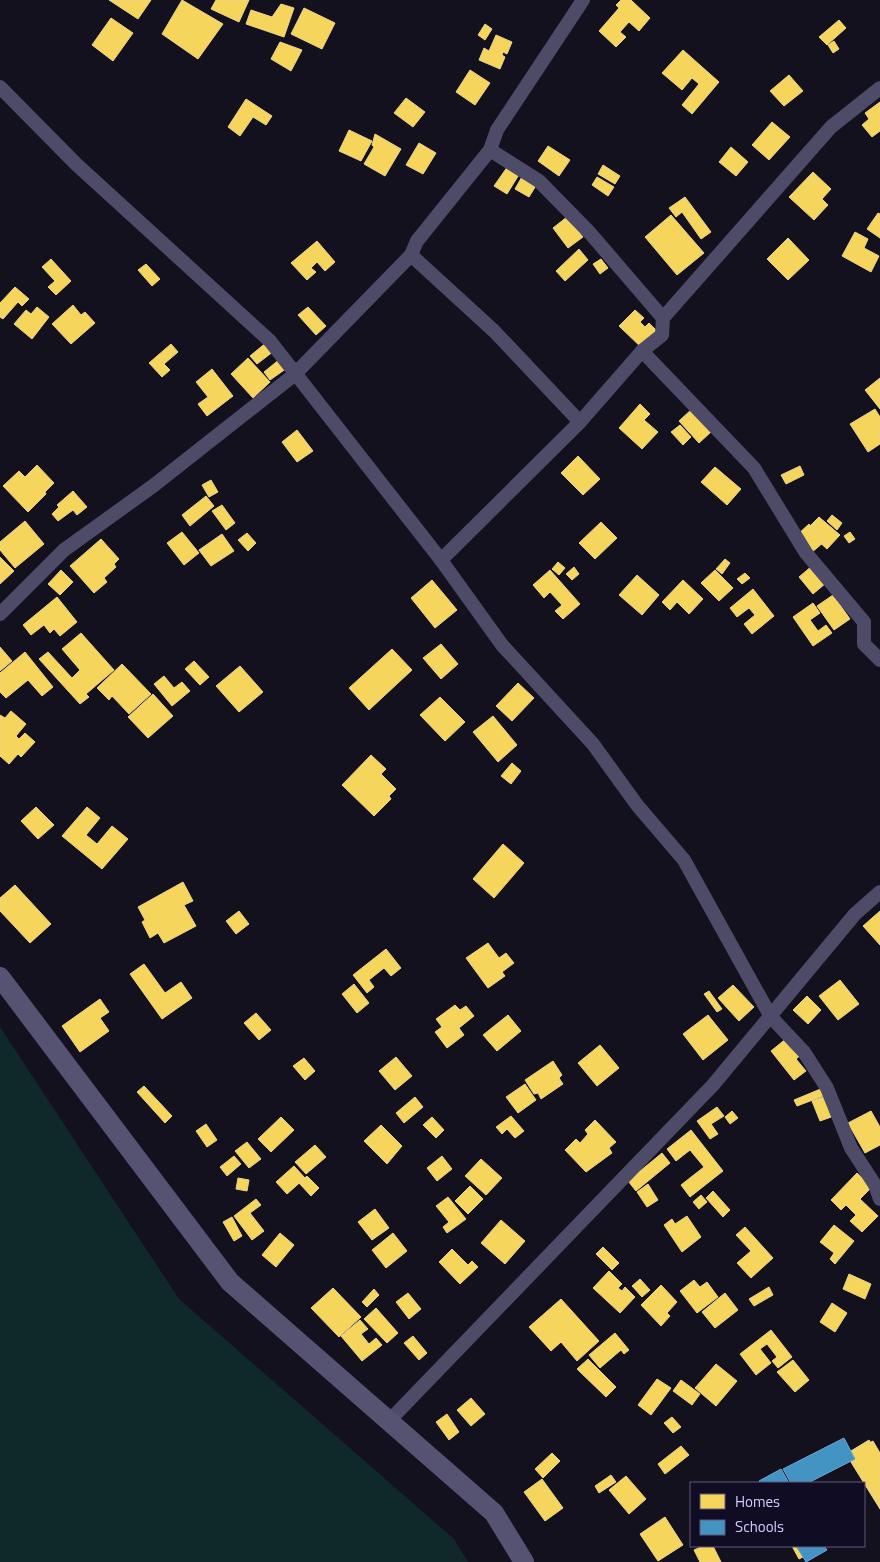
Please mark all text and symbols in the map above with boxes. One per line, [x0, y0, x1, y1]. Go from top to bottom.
legend [690, 1482, 865, 1547]
text: Homes [735, 1490, 780, 1513]
text: Schools [735, 1515, 784, 1538]

